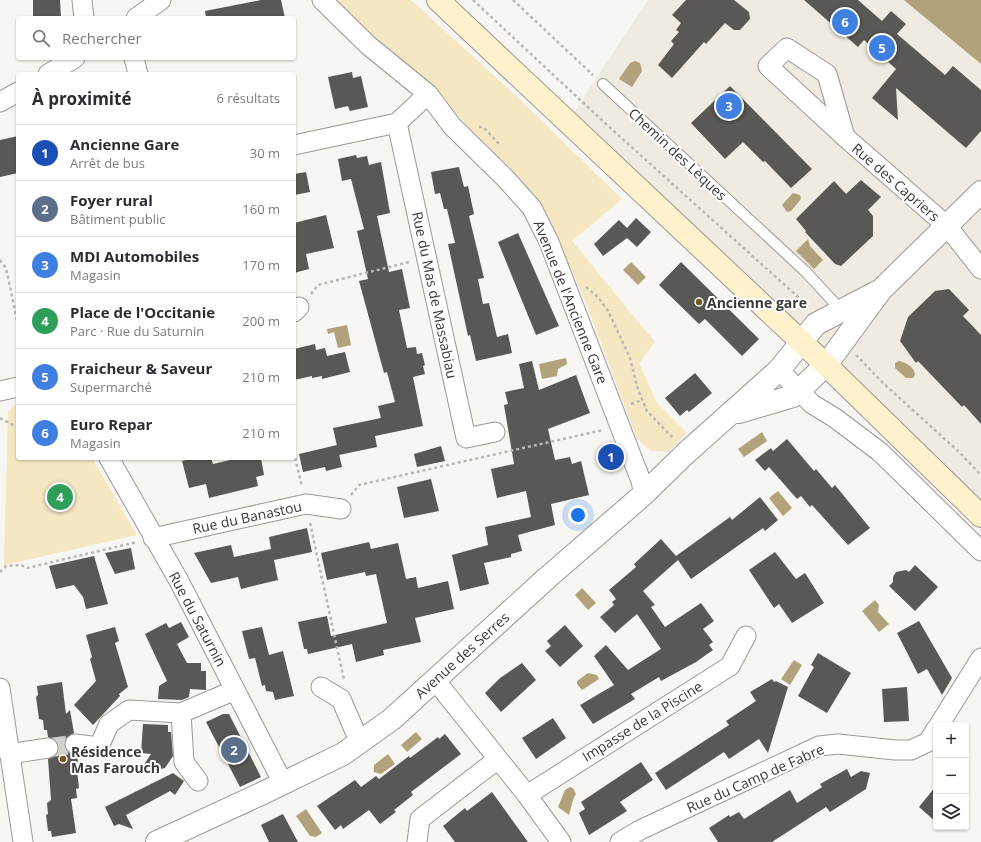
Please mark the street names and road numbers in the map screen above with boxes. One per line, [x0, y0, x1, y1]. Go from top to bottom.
street label: Chemin des Lèques [625, 104, 731, 205]
street label: Rue des Capriers [848, 139, 944, 226]
street label: Rue du Mas de Massabiau [408, 210, 462, 380]
street label: Avenue de l'Ancienne Gare [529, 217, 613, 387]
street label: Rue du Banastou [191, 496, 303, 538]
street label: Rue du Saturnin [165, 568, 231, 670]
street label: Avenue des Serres [411, 607, 513, 702]
street label: Impasse de la Piscine [578, 676, 706, 766]
street label: Rue du Camp de Fabre [683, 739, 827, 817]

